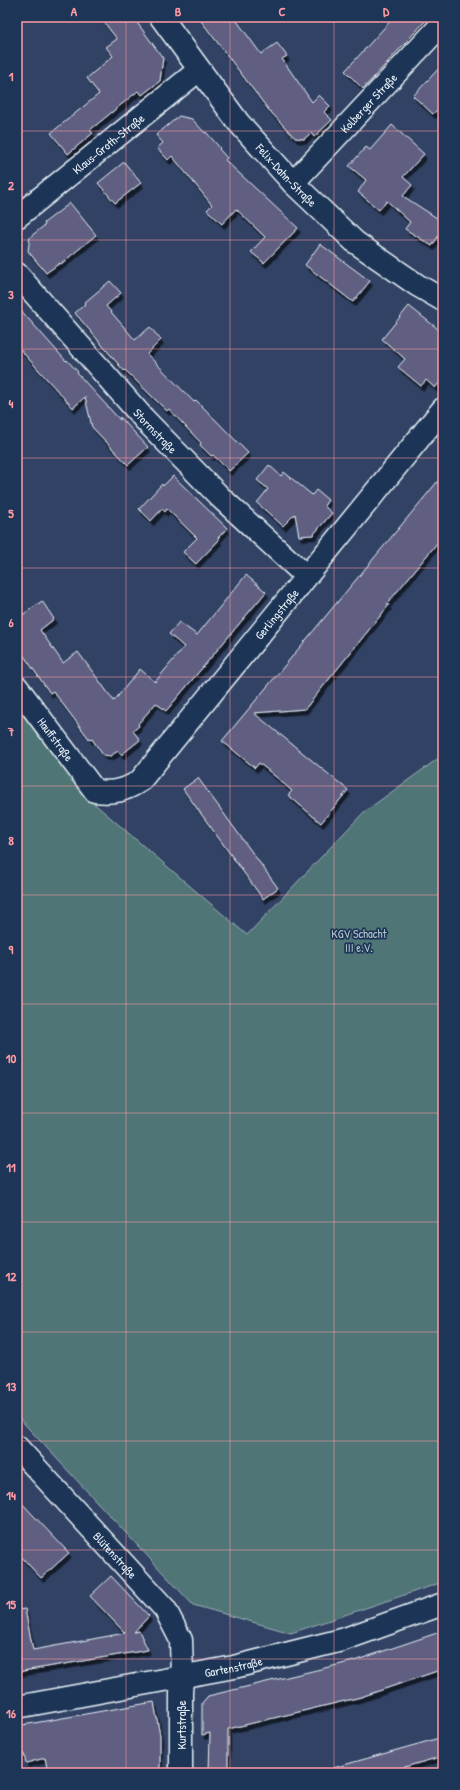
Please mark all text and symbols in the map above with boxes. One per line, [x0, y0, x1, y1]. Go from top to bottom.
text: A [71, 2, 78, 20]
text: B [175, 2, 182, 20]
text: C [278, 2, 286, 20]
text: D [383, 2, 390, 20]
text: 1 [9, 67, 14, 85]
street label: Kolberger Straße [336, 69, 401, 136]
street label: Klaus-Groth-Straße [68, 109, 148, 178]
street label: Felix-Dahn-Straße [252, 139, 321, 210]
text: 2 [8, 176, 15, 194]
text: 3 [8, 285, 14, 303]
text: 4 [9, 394, 14, 412]
street label: Stormstraße [130, 404, 181, 457]
text: 5 [8, 504, 14, 522]
street label: Gerlingstraße [250, 584, 302, 643]
text: 6 [8, 613, 14, 631]
street label: Hauffstraße [34, 714, 78, 765]
text: 7 [7, 722, 15, 740]
text: 8 [8, 831, 14, 849]
park label: KGV Schacht III e.V. [331, 925, 388, 956]
text: 9 [9, 940, 14, 958]
text: 10 [6, 1049, 16, 1067]
text: 11 [6, 1158, 16, 1176]
text: 12 [6, 1267, 17, 1285]
text: 13 [6, 1377, 16, 1395]
text: 14 [6, 1486, 16, 1504]
street label: Blütenstraße [90, 1528, 141, 1582]
text: 15 [6, 1595, 17, 1613]
street label: Gartenstraße [203, 1652, 264, 1681]
street label: Kurtstraße [173, 1700, 190, 1750]
text: 16 [6, 1704, 17, 1722]

